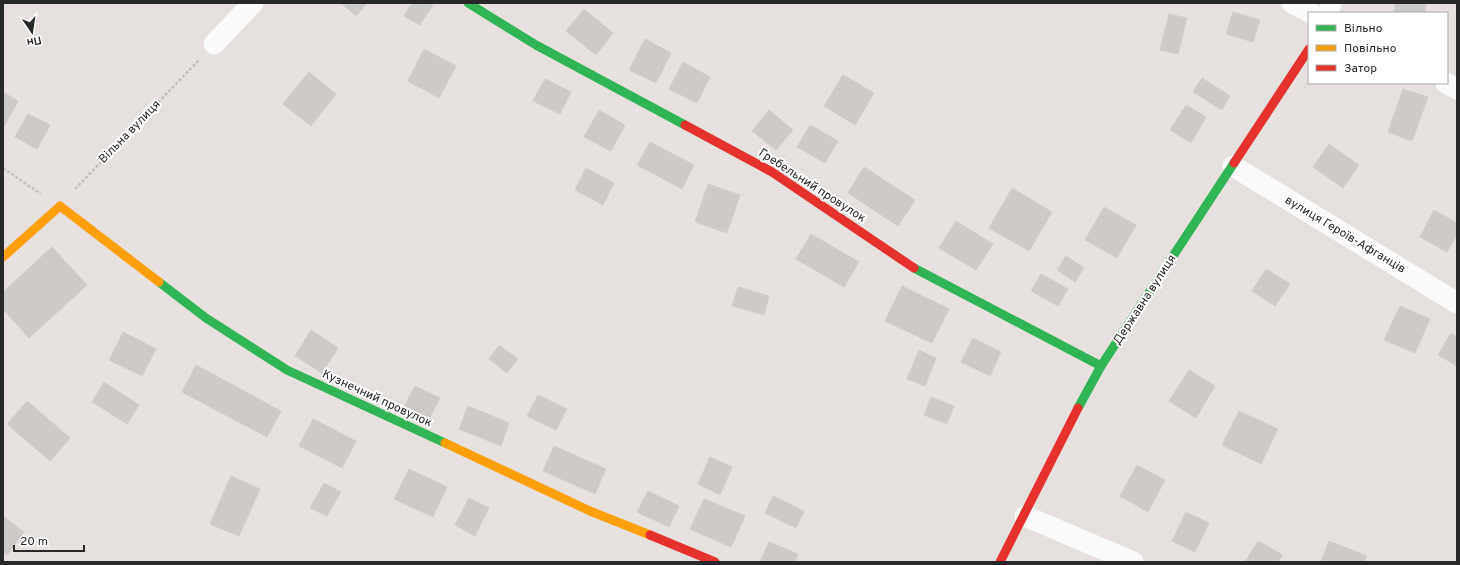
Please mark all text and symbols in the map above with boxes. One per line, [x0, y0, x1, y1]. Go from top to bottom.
north arrow [12, 12, 52, 52]
legend [1308, 12, 1448, 84]
text: Вільно [1344, 21, 1383, 37]
text: Пн [25, 32, 43, 49]
text: Повільно [1344, 41, 1397, 57]
text: Затор [1344, 61, 1377, 77]
street label: Вільна вулиця [96, 97, 164, 167]
street label: Гребельний провулок [755, 145, 869, 227]
street label: вулиця Героїв-Афганців [1282, 193, 1408, 277]
street label: Державна вулиця [1110, 252, 1180, 348]
street label: Кузнечний провулок [319, 366, 435, 432]
scale bar [14, 527, 84, 553]
text: 20 m [20, 534, 48, 550]

